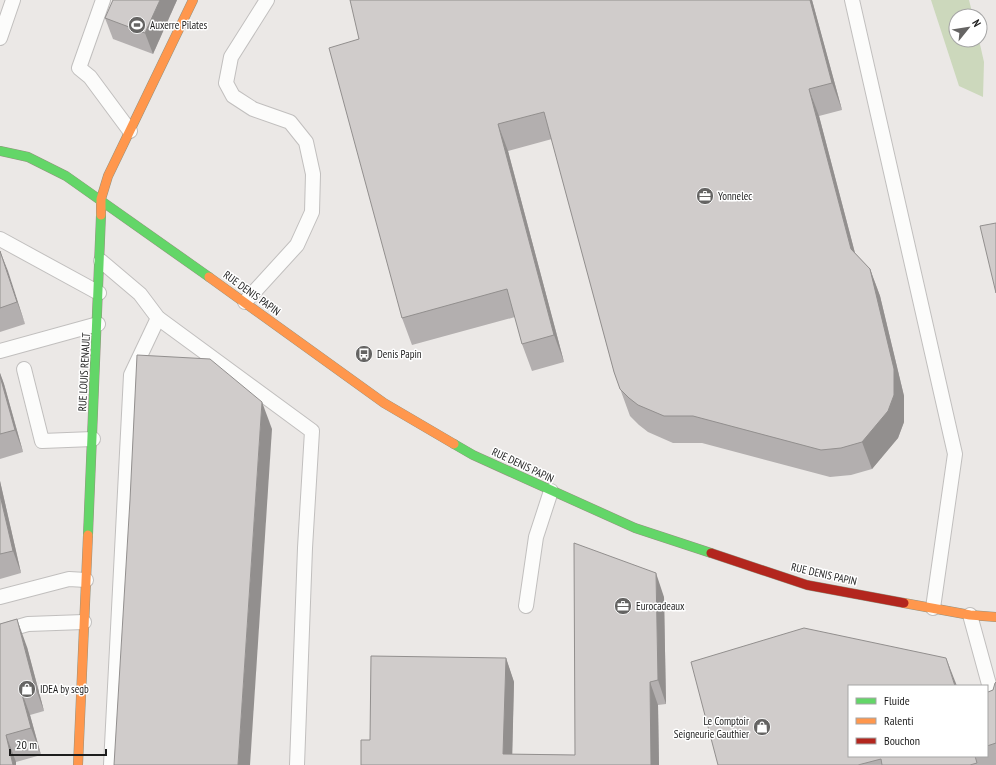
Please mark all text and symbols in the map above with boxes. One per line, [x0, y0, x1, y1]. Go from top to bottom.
north arrow [948, 8, 988, 48]
sports icon: Auxerre Pilates [127, 15, 147, 35]
text: N [969, 17, 984, 29]
place label: Auxerre Pilates [150, 18, 208, 32]
office icon: Yonnelec [695, 186, 715, 206]
place label: Yonnelec [718, 189, 752, 203]
street label: RUE DENIS PAPIN [221, 268, 283, 318]
street label: RUE LOUIS RENAULT [75, 332, 93, 412]
bus stop icon: Denis Papin [354, 344, 374, 364]
place label: Denis Papin [377, 347, 422, 361]
street label: RUE DENIS PAPIN [490, 444, 556, 486]
street label: RUE DENIS PAPIN [790, 560, 858, 588]
office icon: Eurocadeaux [613, 596, 633, 616]
place label: Eurocadeaux [636, 599, 685, 613]
shop icon: IDEA by segb [17, 679, 37, 699]
place label: IDEA by segb [40, 682, 89, 696]
legend [848, 685, 988, 757]
text: Fluide [884, 693, 910, 708]
text: Ralenti [884, 713, 913, 728]
place label: Le Comptoir Seigneurie Gauthier [674, 714, 749, 741]
shop icon: Le Comptoir Seigneurie Gauthier [752, 717, 772, 737]
scale bar [10, 731, 106, 757]
text: Bouchon [884, 733, 920, 748]
text: 20 m [16, 737, 37, 752]

